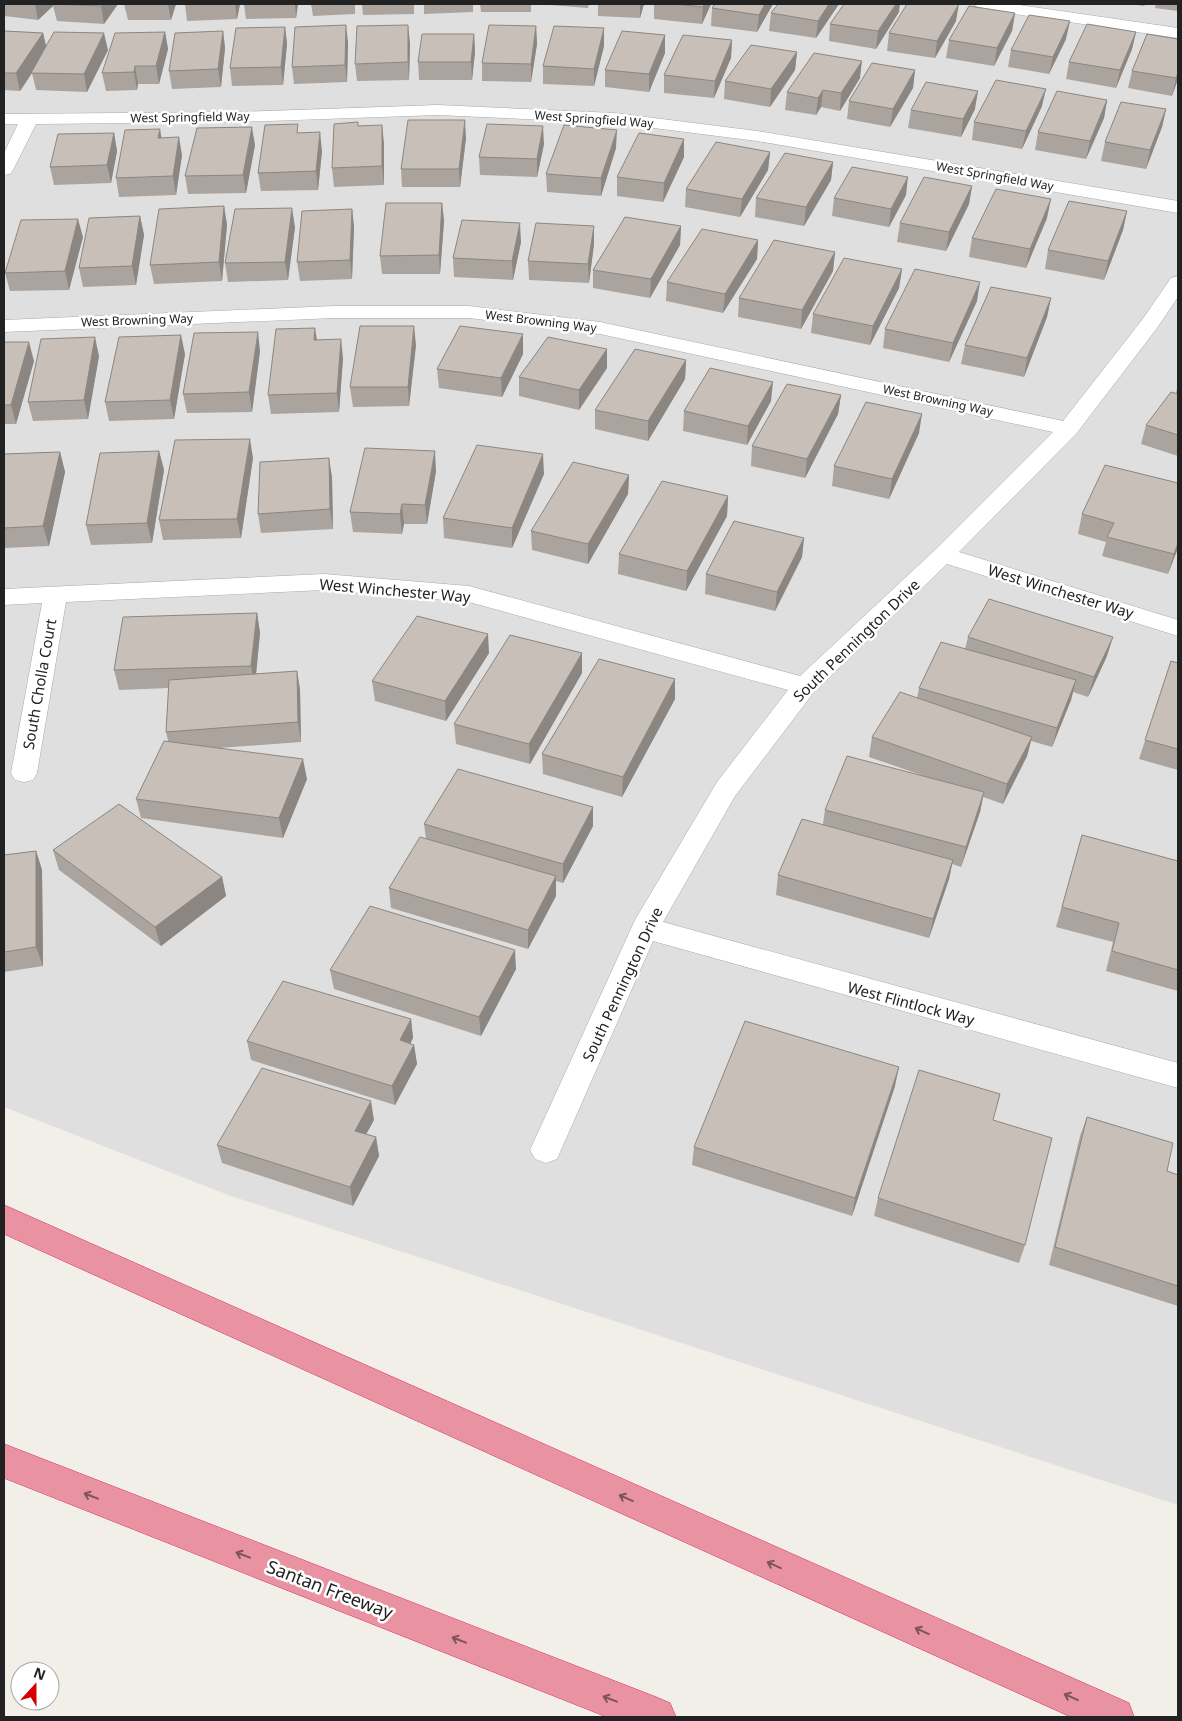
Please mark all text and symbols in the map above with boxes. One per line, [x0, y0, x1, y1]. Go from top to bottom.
street label: West Springfield Way [534, 106, 655, 132]
street label: West Springfield Way [130, 107, 251, 127]
street label: West Springfield Way [935, 157, 1056, 195]
street label: West Browning Way [484, 306, 599, 336]
street label: West Browning Way [81, 310, 194, 330]
street label: West Browning Way [881, 380, 995, 420]
street label: West Winchester Way [986, 559, 1137, 623]
street label: West Winchester Way [319, 573, 472, 607]
street label: South Pennington Drive [788, 574, 924, 706]
street label: South Cholla Court [18, 616, 60, 751]
street label: South Pennington Drive [577, 903, 667, 1065]
street label: West Flintlock Way [845, 976, 977, 1030]
one-way arrow [84, 1490, 99, 1500]
one-way arrow [619, 1493, 634, 1503]
one-way arrow [235, 1550, 251, 1559]
street label: Santan Freeway [263, 1554, 397, 1624]
one-way arrow [767, 1559, 782, 1569]
one-way arrow [915, 1626, 930, 1636]
one-way arrow [452, 1635, 467, 1644]
north arrow [10, 1661, 60, 1711]
text: N [31, 1662, 49, 1684]
one-way arrow [1064, 1692, 1079, 1702]
one-way arrow [603, 1694, 618, 1704]

